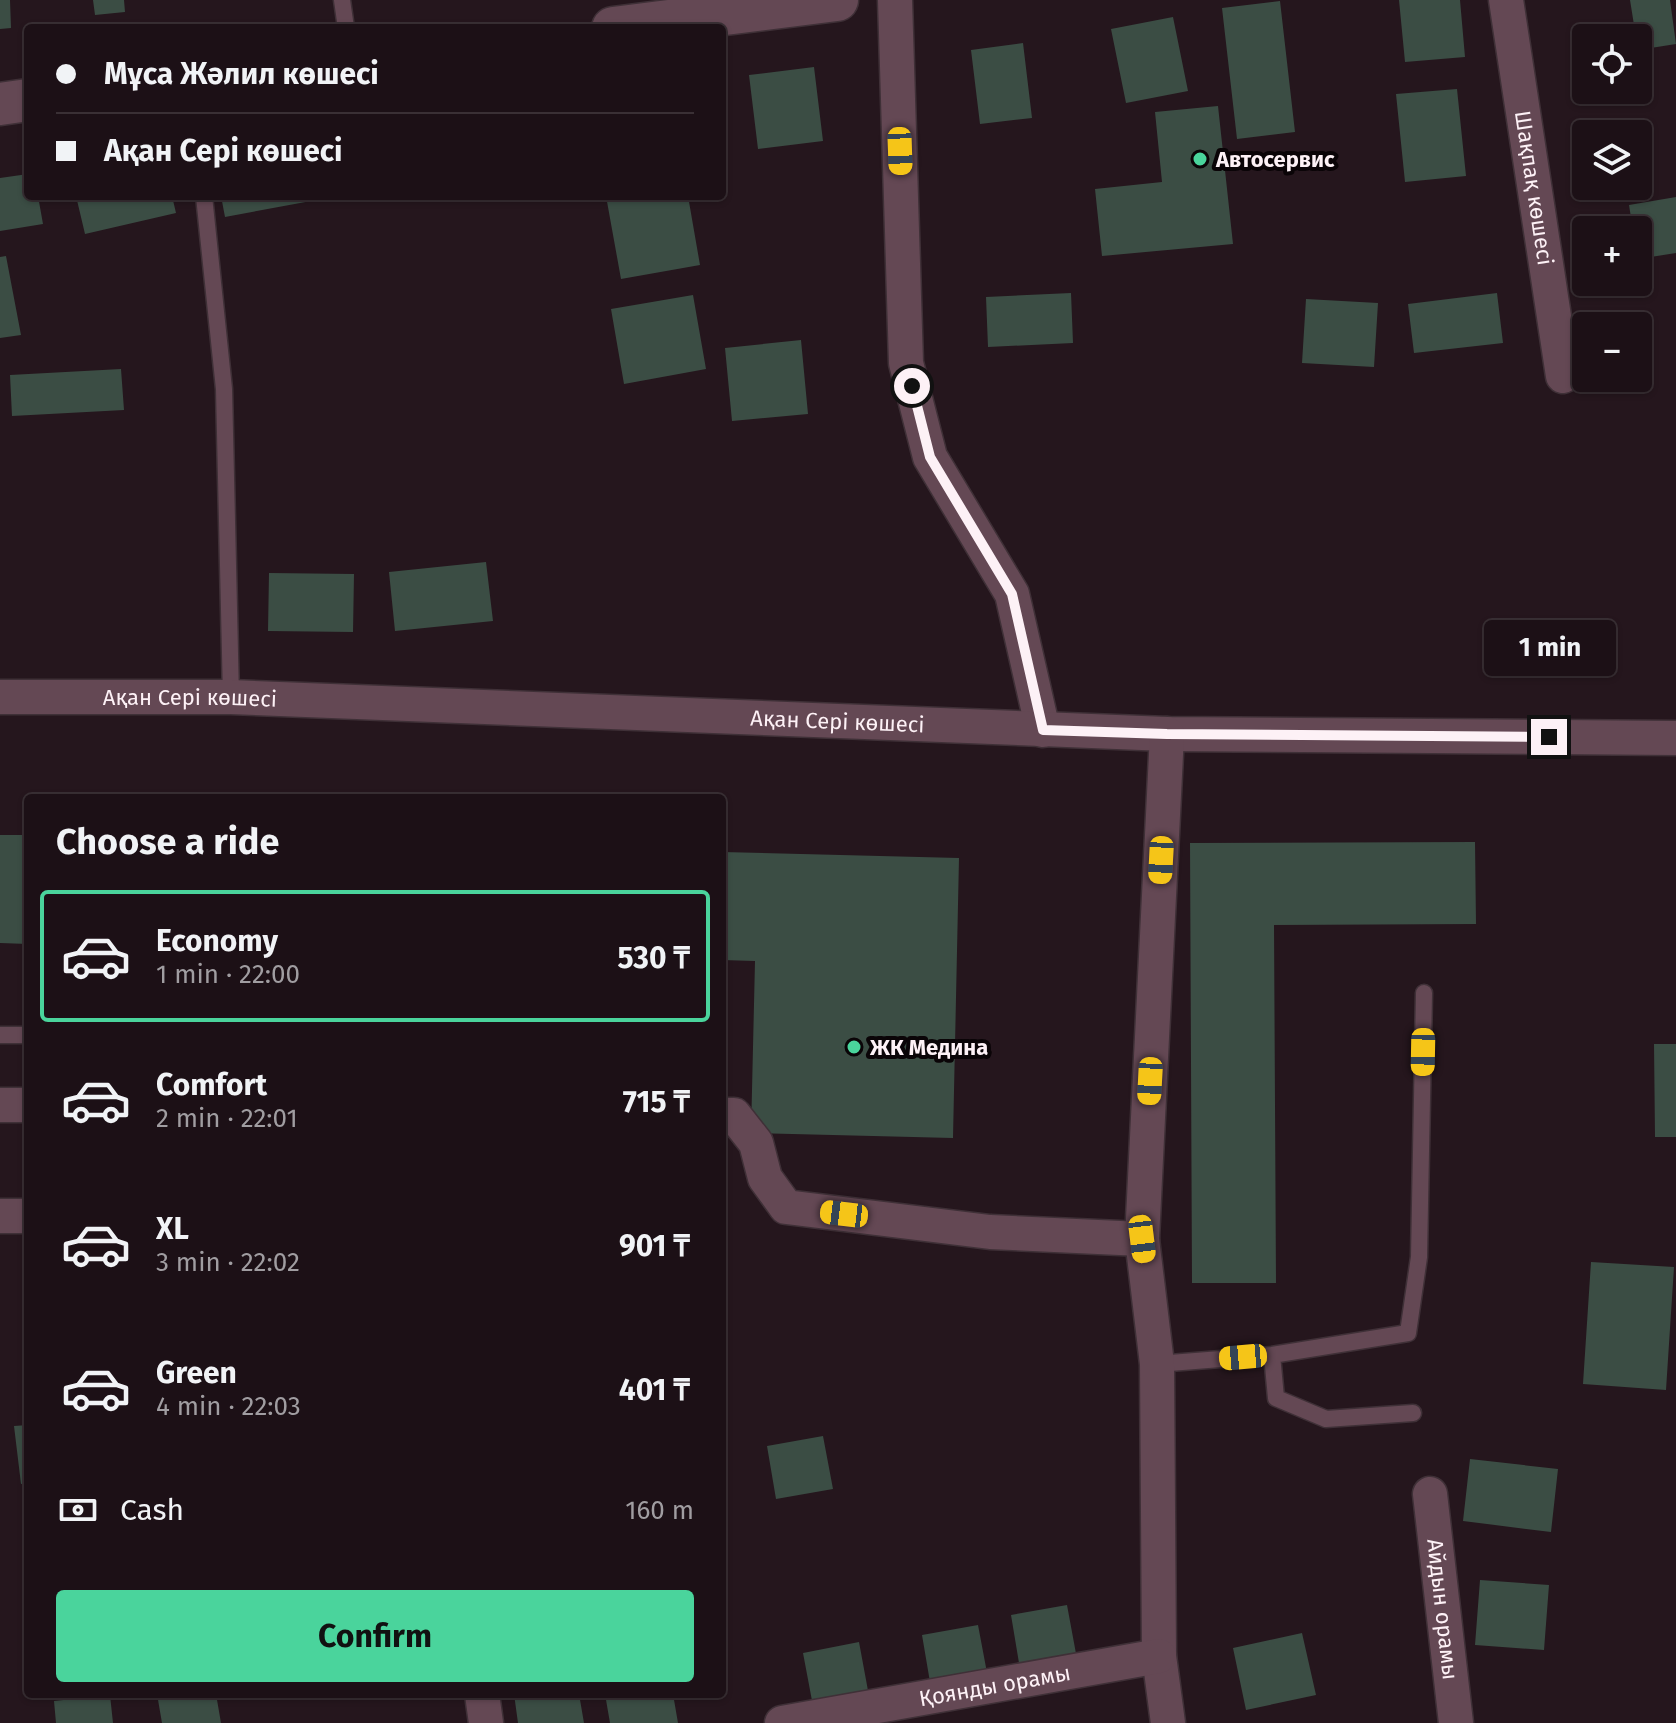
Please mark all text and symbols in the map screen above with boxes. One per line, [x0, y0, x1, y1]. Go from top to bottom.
map controls [1572, 24, 1652, 392]
button: locate [1572, 24, 1652, 104]
text: Мұса Жәлил көшесі [104, 56, 379, 92]
street label: Шақпақ көшесі [1509, 109, 1560, 267]
button: layers [1572, 120, 1652, 200]
car [887, 127, 913, 175]
text: Ақан Сері көшесі [104, 133, 343, 169]
place label: Автосервис [1215, 146, 1335, 173]
marker: Автосервис [1191, 150, 1209, 168]
button: + [1572, 216, 1652, 296]
button: − [1572, 312, 1652, 392]
route start [894, 368, 930, 404]
callout: 1 min [1483, 621, 1615, 677]
text: 1 min [1519, 632, 1581, 663]
street label: Ақан Сері көшесі [103, 684, 278, 712]
street label: Ақан Сері көшесі [750, 704, 925, 738]
route end [1531, 719, 1567, 755]
text: Choose a ride [56, 820, 279, 864]
car [1148, 835, 1174, 885]
icon: car [60, 920, 132, 992]
text: Economy [156, 923, 278, 959]
text: 530 ₸ [618, 940, 690, 976]
text: 1 min · 22:00 [156, 959, 300, 990]
car [1411, 1028, 1435, 1076]
place label: ЖК Медина [869, 1034, 988, 1061]
marker: ЖК Медина [845, 1038, 863, 1056]
car [1137, 1056, 1163, 1106]
icon: car [60, 1064, 132, 1136]
text: Comfort [156, 1067, 267, 1103]
text: 715 ₸ [623, 1084, 690, 1120]
text: 2 min · 22:01 [156, 1103, 298, 1134]
car [819, 1199, 869, 1229]
icon: car [60, 1208, 132, 1280]
text: XL [156, 1211, 189, 1247]
car [1127, 1214, 1157, 1264]
text: 901 ₸ [619, 1228, 690, 1264]
text: 3 min · 22:02 [156, 1247, 300, 1278]
car [1218, 1343, 1268, 1371]
icon: car [60, 1352, 132, 1424]
text: Green [156, 1355, 237, 1391]
text: 401 ₸ [619, 1372, 690, 1408]
text: 4 min · 22:03 [156, 1391, 301, 1422]
icon: cash [56, 1488, 100, 1532]
text: Cash [120, 1492, 184, 1528]
text: 160 m [625, 1495, 694, 1526]
street label: Айдын орамы [1422, 1537, 1464, 1681]
button: Confirm [56, 1590, 694, 1682]
street label: Қоянды орамы [917, 1658, 1073, 1712]

